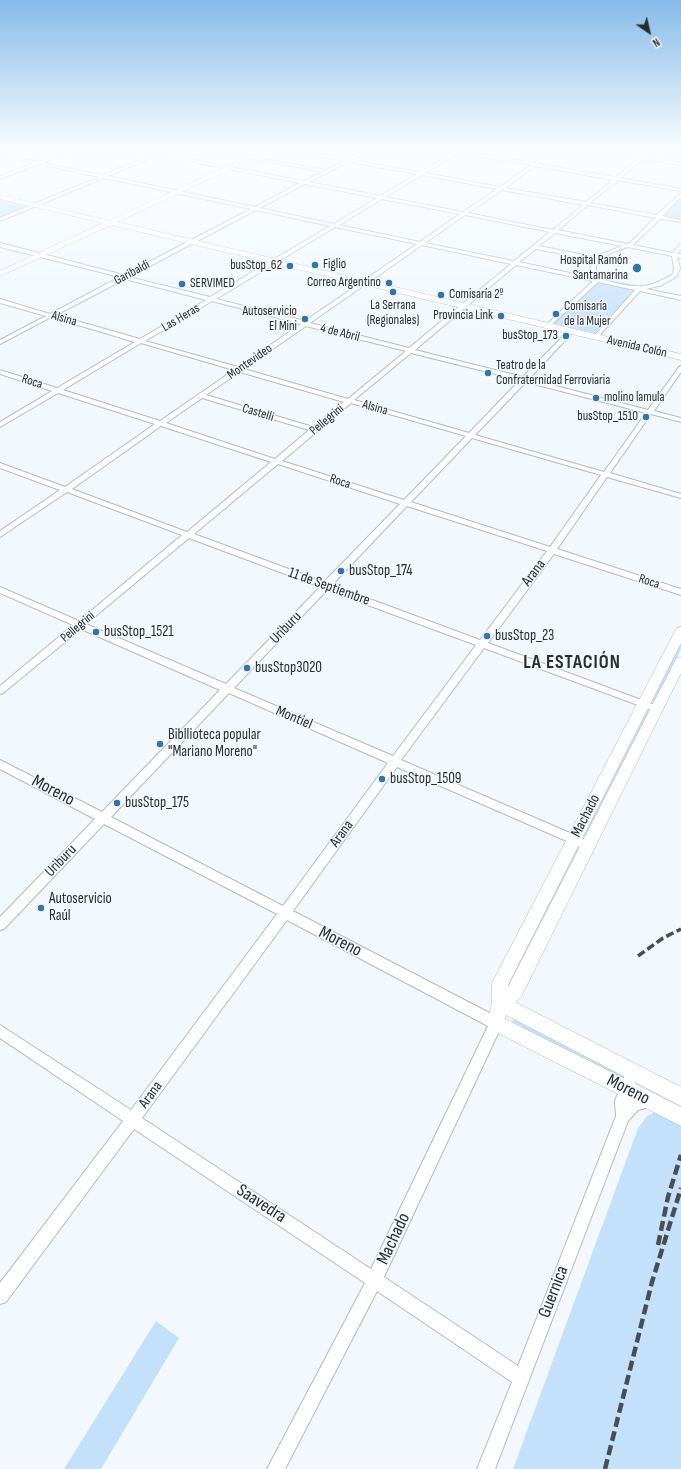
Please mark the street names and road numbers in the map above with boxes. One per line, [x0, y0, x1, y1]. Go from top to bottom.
street label: Garibaldi [111, 257, 153, 289]
street label: Las Heras [159, 301, 203, 335]
street label: Alsina [49, 308, 79, 330]
street label: 4 de Abril [319, 321, 361, 345]
street label: Avenida Colón [606, 333, 668, 361]
street label: Montevideo [225, 341, 275, 383]
street label: Roca [19, 371, 45, 393]
street label: Alsina [360, 397, 390, 419]
street label: Castelli [240, 401, 276, 425]
street label: Pellegrini [307, 401, 347, 439]
street label: Roca [327, 471, 353, 493]
street label: Arana [518, 556, 550, 590]
street label: 11 de Septiembre [286, 564, 372, 610]
street label: Roca [636, 571, 662, 593]
street label: Pellegrini [58, 608, 98, 646]
street label: Uriburu [266, 608, 306, 648]
street label: Montiel [273, 702, 315, 734]
street label: Moreno [28, 771, 78, 811]
street label: Machado [568, 792, 604, 840]
street label: Arana [326, 817, 358, 851]
street label: Uriburu [41, 841, 81, 881]
street label: Moreno [315, 922, 365, 962]
street label: Moreno [603, 1070, 653, 1110]
street label: Arana [135, 1078, 167, 1112]
street label: Saavedra [232, 1180, 290, 1228]
street label: Machado [373, 1210, 415, 1268]
street label: Guernica [534, 1263, 574, 1321]

